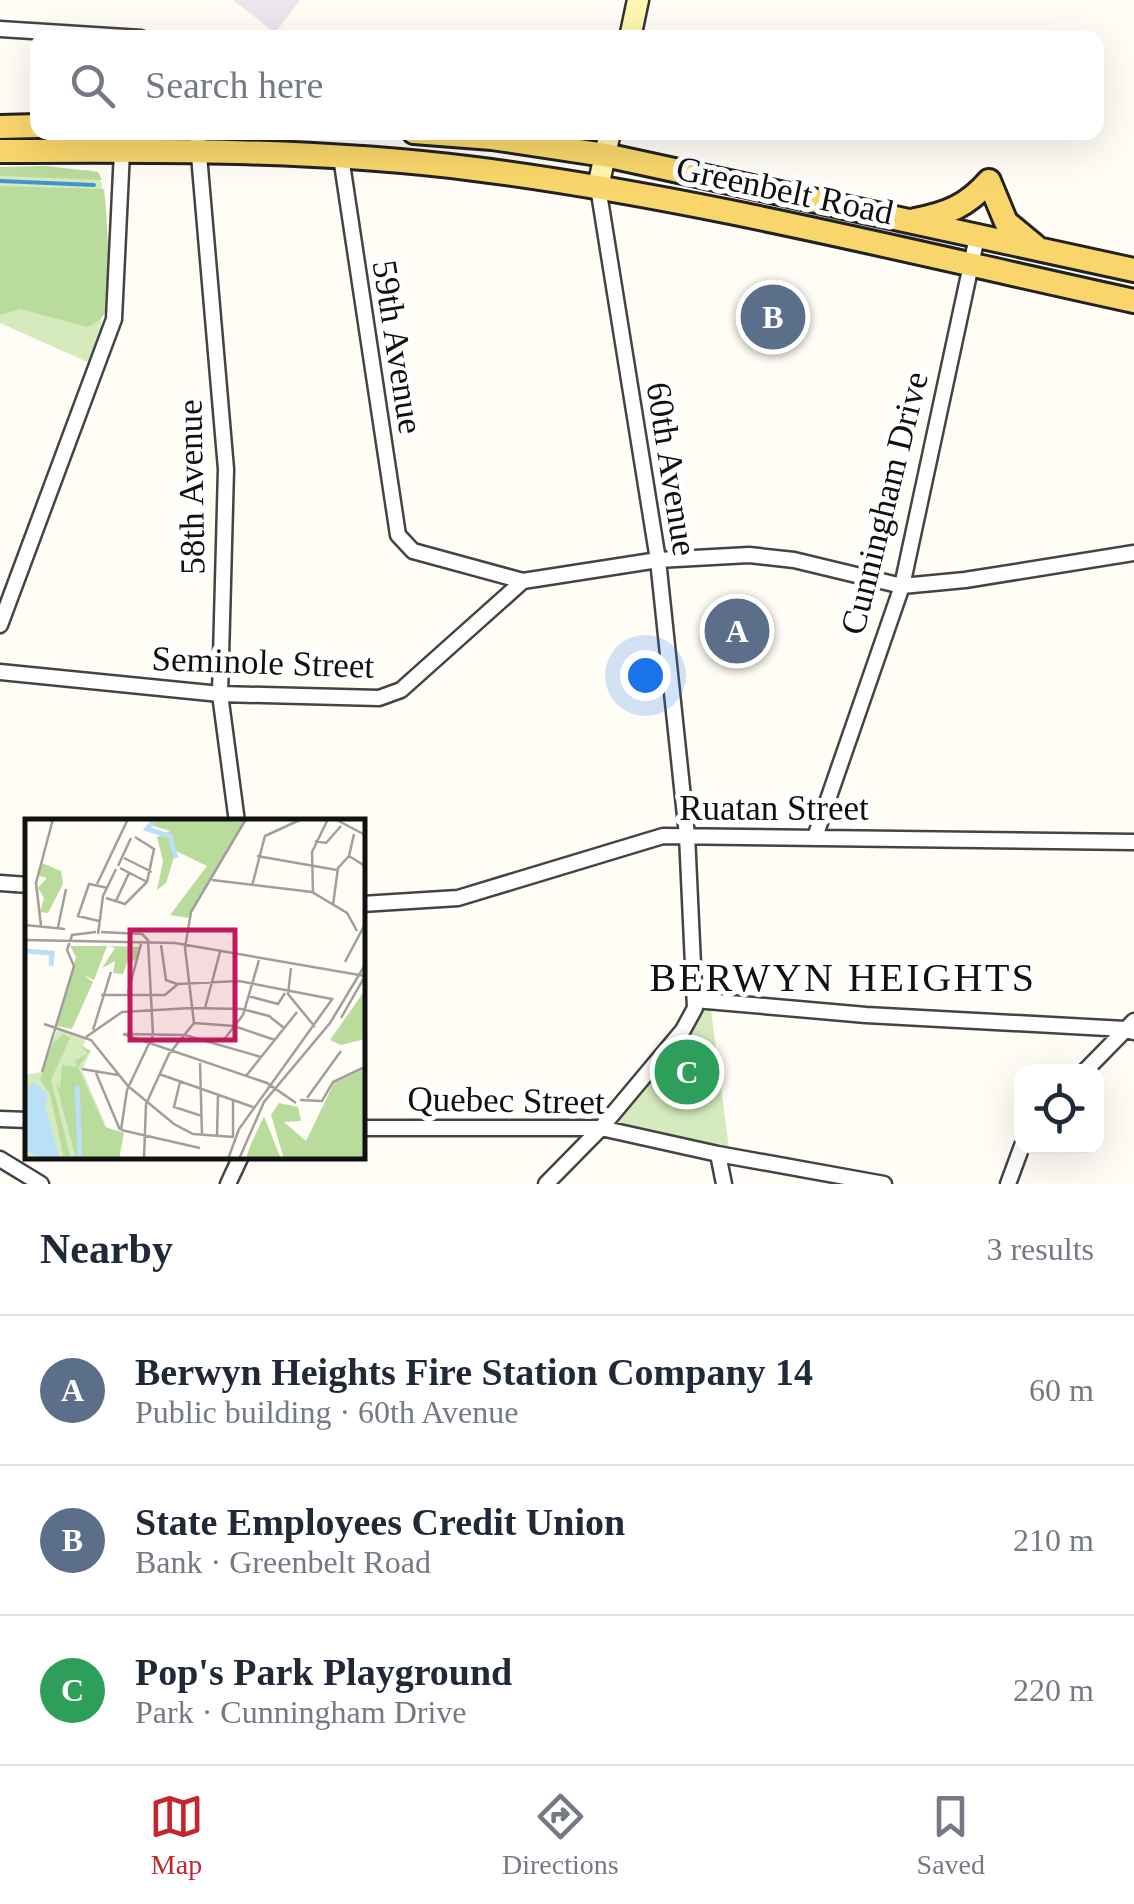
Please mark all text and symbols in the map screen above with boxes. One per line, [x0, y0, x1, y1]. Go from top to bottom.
search box [30, 30, 1104, 140]
icon: search [65, 58, 120, 113]
text: Search here [145, 64, 323, 106]
street label: Greenbelt Road [673, 148, 897, 233]
street label: 59th Avenue [365, 257, 430, 437]
pin: B [740, 280, 806, 354]
street label: Cunningham Drive [833, 368, 936, 638]
street label: 60th Avenue [639, 379, 704, 559]
street label: 58th Avenue [170, 399, 213, 575]
pin: A [704, 594, 770, 668]
street label: Seminole Street [151, 639, 375, 686]
your location [620, 650, 671, 701]
street label: Ruatan Street [679, 789, 869, 828]
inset map [25, 819, 365, 1159]
district label: BERWYN HEIGHTS [649, 955, 1037, 1000]
pin: C [654, 1034, 720, 1110]
map controls [1014, 1064, 1104, 1154]
button: locate [1014, 1064, 1104, 1154]
street label: Quebec Street [407, 1079, 605, 1122]
text: Nearby [40, 1226, 173, 1272]
text: 3 results [986, 1231, 1094, 1267]
text: Berwyn Heights Fire Station Company 14 [135, 1351, 813, 1393]
text: A [61, 1372, 84, 1408]
text: 60 m [1029, 1372, 1094, 1408]
text: Public building · 60th Avenue [135, 1394, 518, 1430]
text: State Employees Credit Union [135, 1501, 625, 1543]
text: B [62, 1522, 83, 1558]
text: 210 m [1013, 1522, 1094, 1558]
text: Bank · Greenbelt Road [135, 1544, 431, 1580]
text: Pop's Park Playground [135, 1651, 512, 1693]
text: C [61, 1672, 84, 1708]
text: 220 m [1013, 1672, 1094, 1708]
text: Park · Cunningham Drive [135, 1694, 467, 1730]
tab: Map [149, 1789, 204, 1881]
tab: Directions [502, 1789, 619, 1881]
tab: Saved [917, 1789, 985, 1881]

